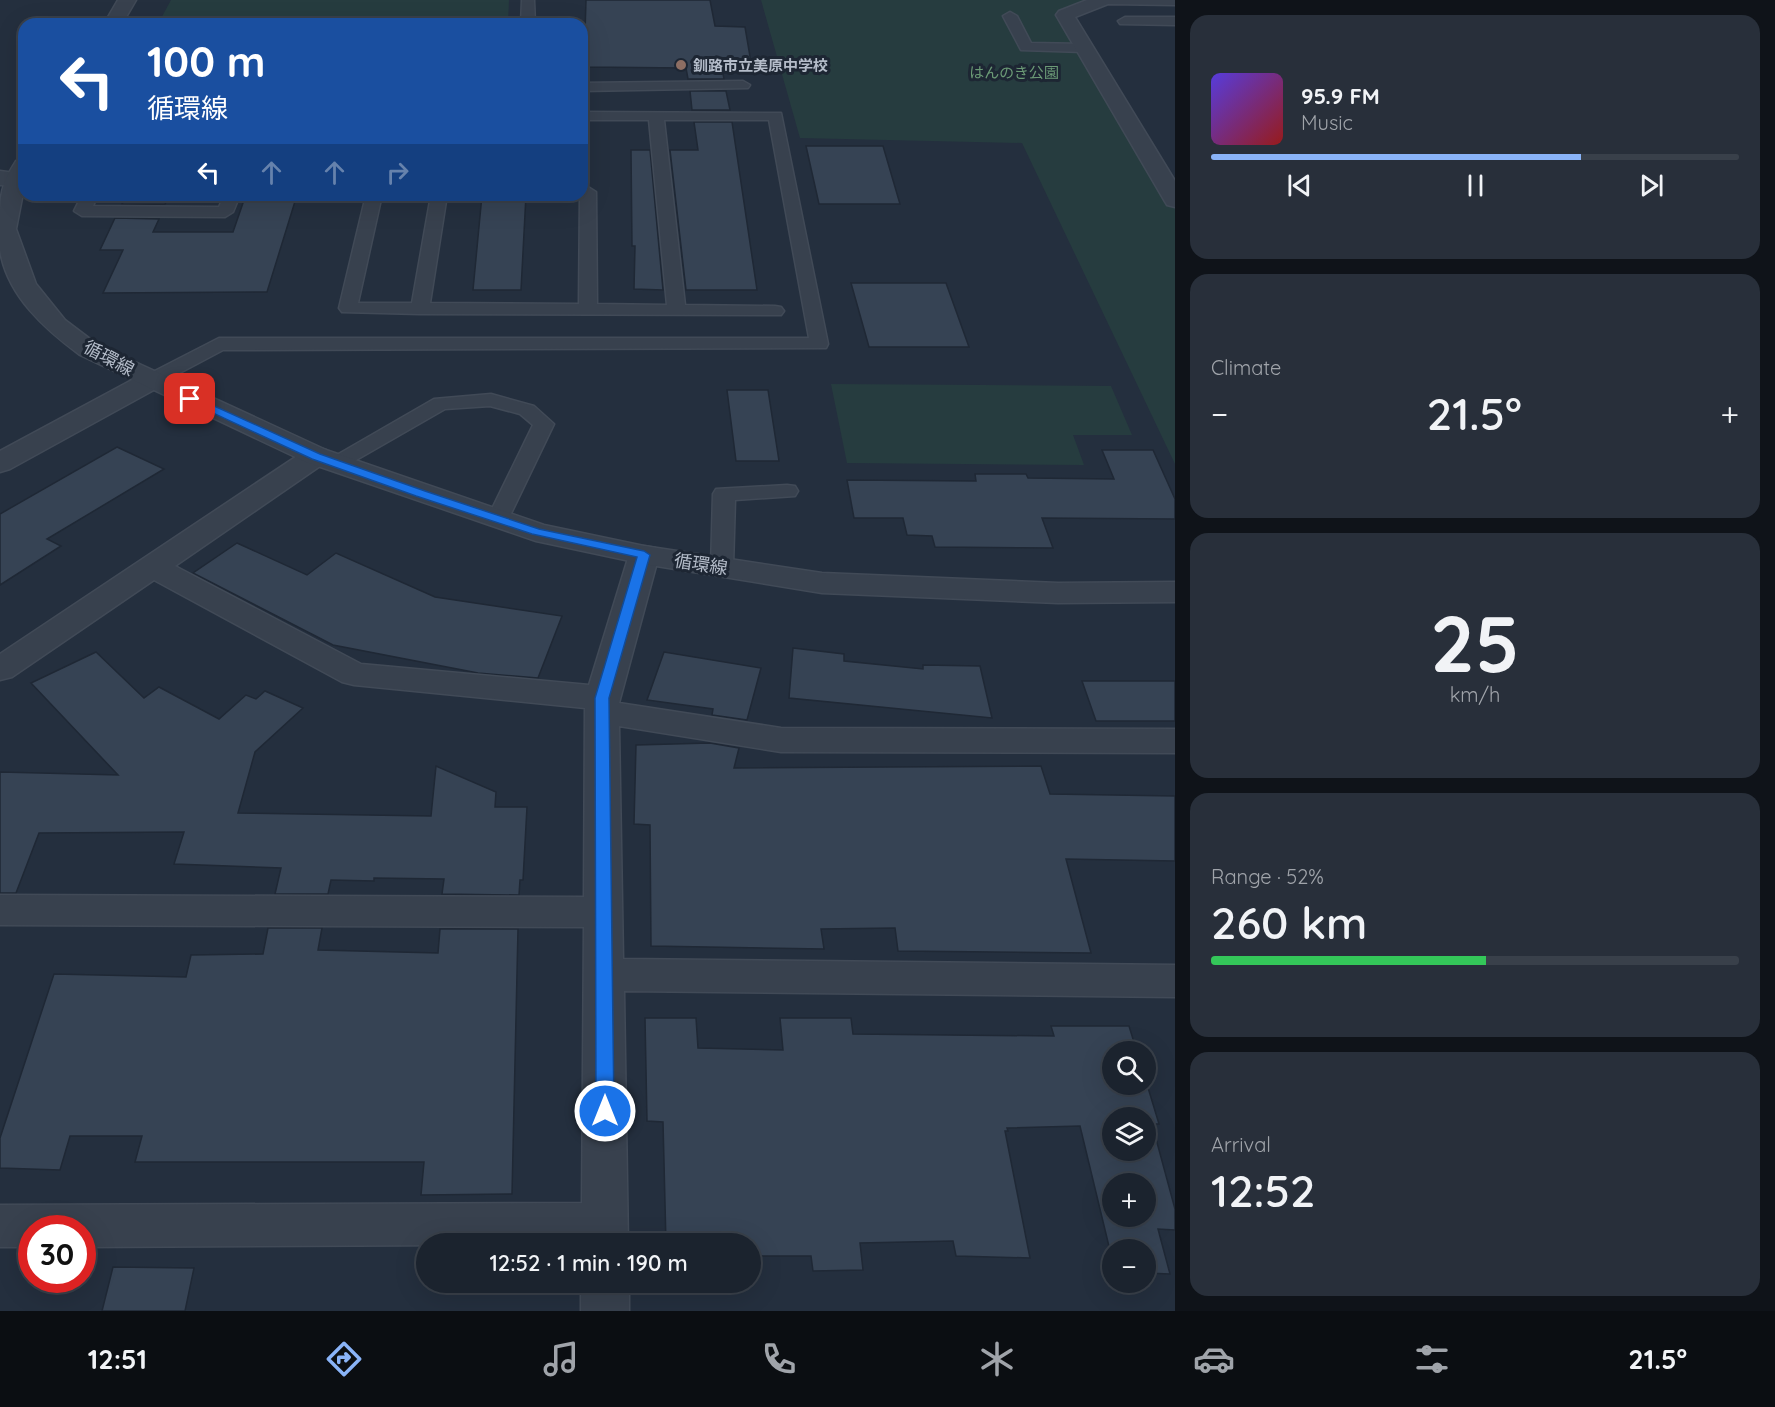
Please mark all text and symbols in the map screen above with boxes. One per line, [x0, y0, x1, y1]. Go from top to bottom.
text: 100 m [147, 35, 265, 88]
icon: left [48, 42, 126, 120]
place label: 釧路市立美原中学校 [693, 56, 828, 75]
marker: 釧路市立美原中学校 [674, 58, 688, 72]
park label: はんのき公園 [969, 63, 1059, 82]
text: 95.9 FM [1301, 82, 1380, 110]
text: 循環線 [147, 91, 228, 125]
text: Music [1301, 110, 1353, 135]
icon: left [192, 156, 225, 189]
icon: ahead [255, 156, 288, 189]
icon: ahead [318, 156, 351, 189]
icon: right [381, 156, 414, 189]
icon: previous [1283, 169, 1316, 202]
icon: pause [1459, 169, 1492, 202]
icon: next [1635, 169, 1668, 202]
street label: 循環線 [80, 335, 138, 381]
text: Climate [1211, 355, 1281, 380]
pin [164, 373, 215, 424]
icon: arrive [173, 382, 206, 415]
text: 21.5° [1427, 385, 1522, 441]
text: − [1211, 393, 1228, 434]
text: + [1720, 393, 1739, 434]
street label: 循環線 [673, 548, 729, 580]
text: 25 [1430, 594, 1520, 692]
text: km/h [1450, 682, 1500, 707]
text: Range · 52% [1211, 864, 1324, 889]
text: 260 km [1211, 894, 1367, 950]
map controls [1102, 1041, 1156, 1293]
button: search [1102, 1041, 1156, 1095]
position arrow [573, 1079, 637, 1143]
button: layers [1102, 1107, 1156, 1161]
text: Arrival [1211, 1132, 1271, 1157]
text: 12:52 [1211, 1162, 1315, 1218]
button: + [1102, 1173, 1156, 1227]
speed limit sign: 30 [18, 1215, 96, 1293]
button: − [1102, 1239, 1156, 1293]
text: 12:52 · 1 min · 190 m [489, 1249, 688, 1277]
icon: directions [323, 1338, 365, 1380]
icon: music [540, 1338, 582, 1380]
icon: phone [758, 1338, 800, 1380]
icon: climate [976, 1338, 1018, 1380]
icon: car [1193, 1338, 1235, 1380]
icon: filters [1411, 1338, 1453, 1380]
text: 12:51 [88, 1342, 147, 1376]
text: 21.5° [1628, 1342, 1687, 1376]

